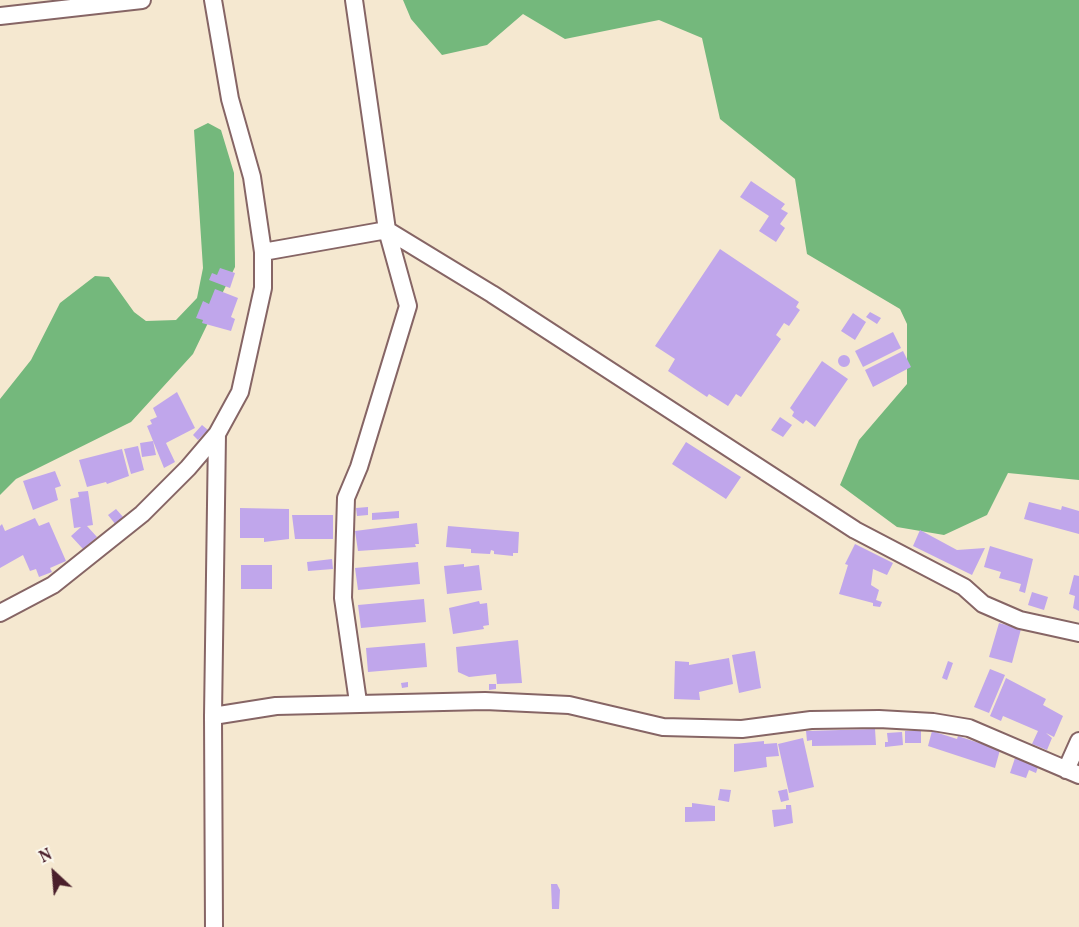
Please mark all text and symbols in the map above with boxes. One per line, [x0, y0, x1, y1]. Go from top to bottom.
north arrow [24, 843, 84, 903]
text: N [36, 844, 56, 869]

